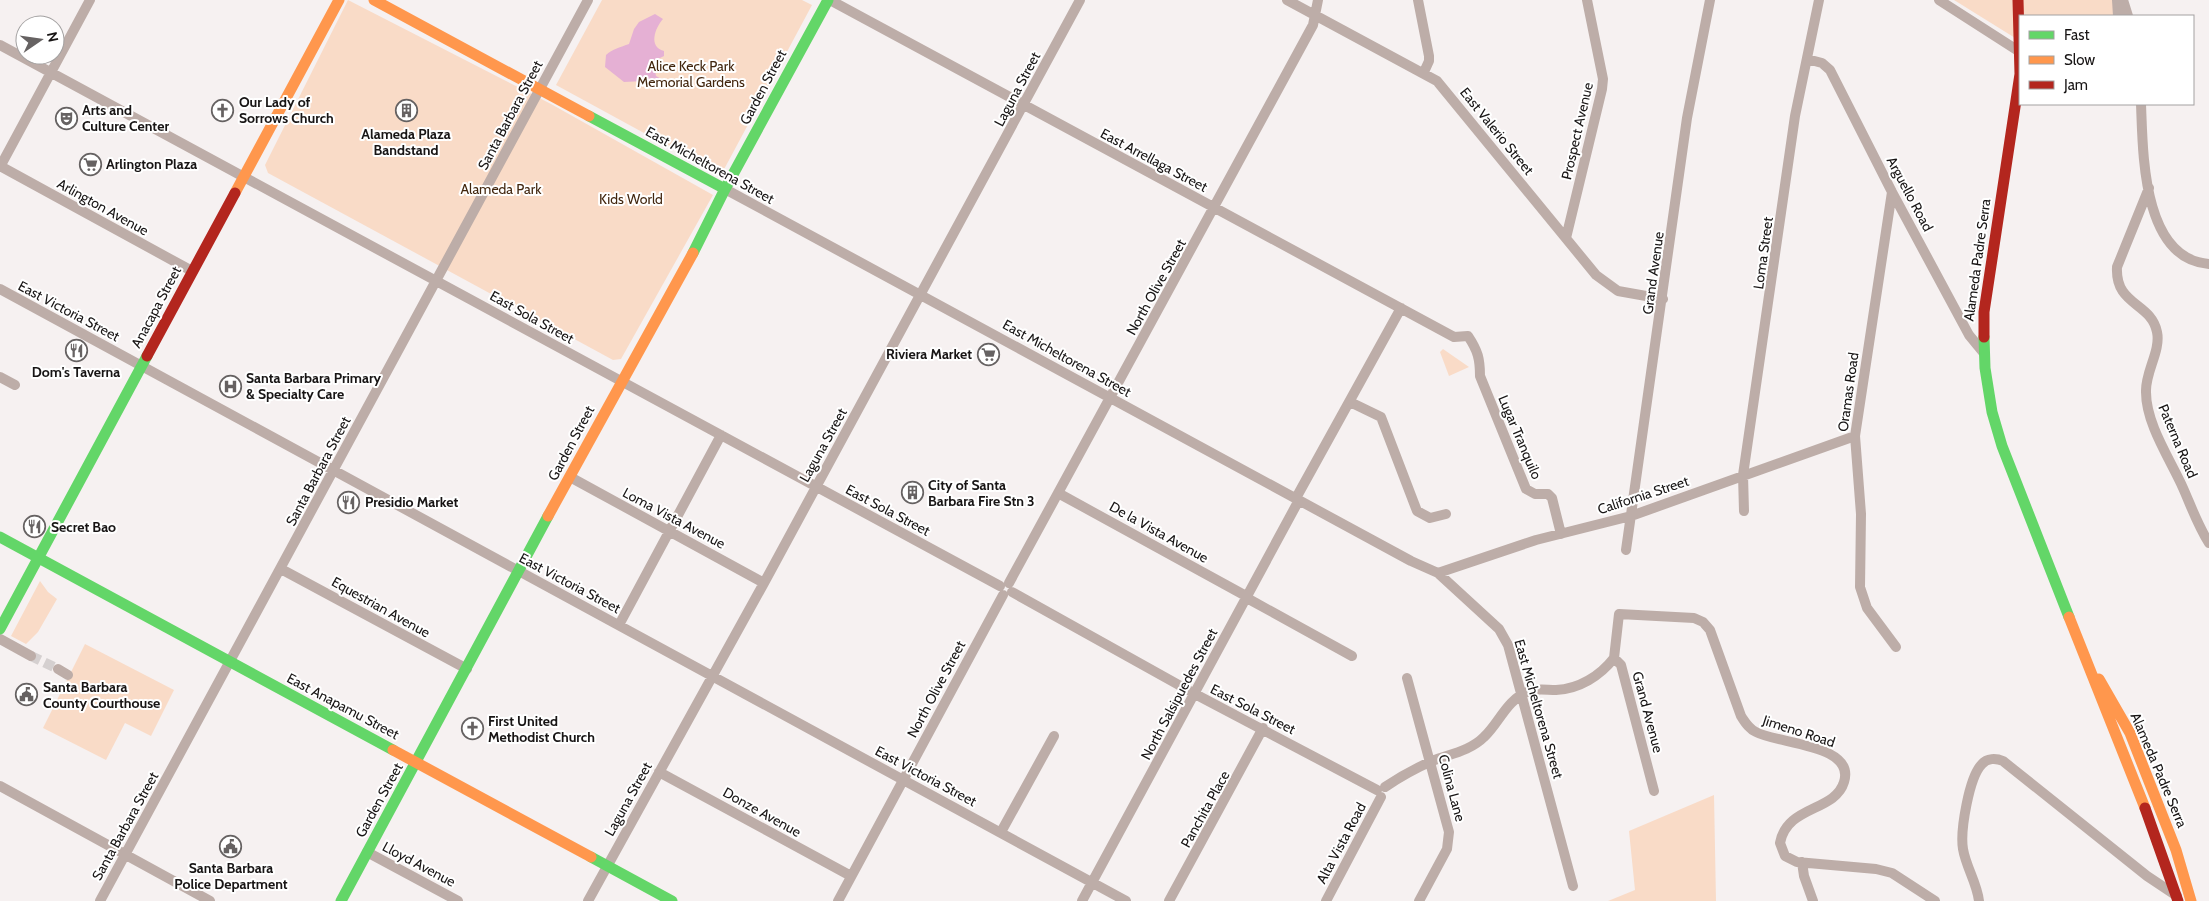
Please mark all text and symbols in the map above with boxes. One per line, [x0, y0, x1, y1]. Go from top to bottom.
north arrow [15, 15, 65, 65]
legend [2019, 15, 2194, 105]
text: Fast [2064, 26, 2089, 44]
text: N [43, 30, 63, 44]
street label: Garden Street [736, 46, 790, 128]
street label: Laguna Street [990, 48, 1044, 129]
text: Slow [2064, 51, 2095, 69]
street label: Santa Barbara Street [474, 57, 547, 173]
park label: Alice Keck Park Memorial Gardens [637, 57, 745, 91]
text: Jam [2063, 76, 2088, 94]
street label: Prospect Avenue [1557, 81, 1597, 181]
street label: East Valerio Street [1456, 84, 1538, 179]
place label: Our Lady of Sorrows Church [239, 93, 334, 127]
church icon: Our Lady of Sorrows Church [211, 98, 235, 122]
building icon: Alameda Plaza Bandstand [394, 99, 418, 123]
place label: Arts and Culture Center [82, 101, 169, 135]
theatre icon: Arts and Culture Center [54, 106, 78, 130]
street label: East Micheltorena Street [643, 122, 778, 208]
street label: East Arrellaga Street [1097, 124, 1211, 196]
place label: Alameda Plaza Bandstand [361, 125, 451, 159]
supermarket icon: Arlington Plaza [78, 152, 102, 176]
street label: Arguello Road [1883, 153, 1937, 235]
place label: Arlington Plaza [106, 155, 197, 173]
street label: Arlington Avenue [54, 174, 152, 240]
park label: Alameda Park [461, 180, 542, 198]
park label: Kids World [599, 190, 663, 208]
street label: Alameda Padre Serra [1960, 197, 1995, 322]
street label: Loma Street [1749, 215, 1777, 290]
street label: Grand Avenue [1638, 230, 1668, 316]
street label: North Olive Street [1122, 235, 1190, 338]
street label: Anacapa Street [127, 263, 185, 351]
street label: East Victoria Street [15, 277, 123, 345]
street label: East Sola Street [487, 287, 577, 348]
street label: East Micheltorena Street [1000, 315, 1135, 401]
restaurant icon: Dom's Taverna [64, 338, 88, 362]
supermarket icon: Riviera Market [976, 342, 1000, 366]
place label: Riviera Market [886, 345, 972, 363]
street label: Oramas Road [1834, 351, 1862, 433]
place label: Dom's Taverna [32, 363, 120, 381]
place label: Santa Barbara Primary & Specialty Care [246, 369, 382, 403]
hospital icon: Santa Barbara Primary & Specialty Care [218, 374, 242, 398]
street label: Lugar Tranquilo [1494, 392, 1546, 482]
street label: Paterna Road [2154, 401, 2202, 481]
street label: Garden Street [544, 402, 598, 484]
street label: Laguna Street [795, 405, 851, 485]
street label: Santa Barbara Street [282, 413, 355, 529]
street label: California Street [1595, 472, 1691, 518]
place label: City of Santa Barbara Fire Stn 3 [928, 476, 1035, 510]
street label: East Sola Street [843, 480, 934, 540]
building icon: City of Santa Barbara Fire Stn 3 [900, 481, 924, 505]
street label: Loma Vista Avenue [620, 483, 728, 553]
restaurant icon: Presidio Market [337, 490, 361, 514]
place label: Presidio Market [365, 493, 459, 511]
street label: De la Vista Avenue [1106, 497, 1212, 567]
restaurant icon: Secret Bao [23, 515, 47, 539]
place label: Secret Bao [51, 518, 116, 536]
street label: East Victoria Street [516, 549, 624, 617]
street label: Equestrian Avenue [329, 573, 433, 641]
street label: North Salsipuedes Street [1137, 625, 1221, 763]
street label: North Olive Street [903, 637, 969, 741]
street label: East Micheltorena Street [1510, 637, 1568, 781]
street label: East Anapamu Street [284, 669, 402, 743]
street label: Grand Avenue [1628, 669, 1668, 755]
place label: Santa Barbara County Courthouse [43, 678, 160, 712]
street label: East Sola Street [1207, 680, 1299, 738]
public building icon: Santa Barbara County Courthouse [15, 683, 39, 707]
street label: Alameda Padre Serra [2127, 710, 2191, 831]
street label: Jimeno Road [1760, 711, 1837, 751]
place label: First United Methodist Church [488, 712, 595, 746]
church icon: First United Methodist Church [460, 717, 484, 741]
street label: East Victoria Street [872, 742, 980, 810]
street label: Colina Lane [1434, 752, 1470, 824]
street label: Garden Street [351, 759, 407, 840]
street label: Laguna Street [600, 759, 656, 839]
street label: Panchita Place [1176, 767, 1234, 851]
street label: Santa Barbara Street [88, 768, 162, 883]
street label: Donze Avenue [720, 783, 804, 841]
street label: Alta Vista Road [1312, 799, 1370, 887]
public building icon: Santa Barbara Police Department [219, 834, 243, 858]
street label: Lloyd Avenue [379, 837, 459, 891]
place label: Santa Barbara Police Department [174, 859, 288, 893]

